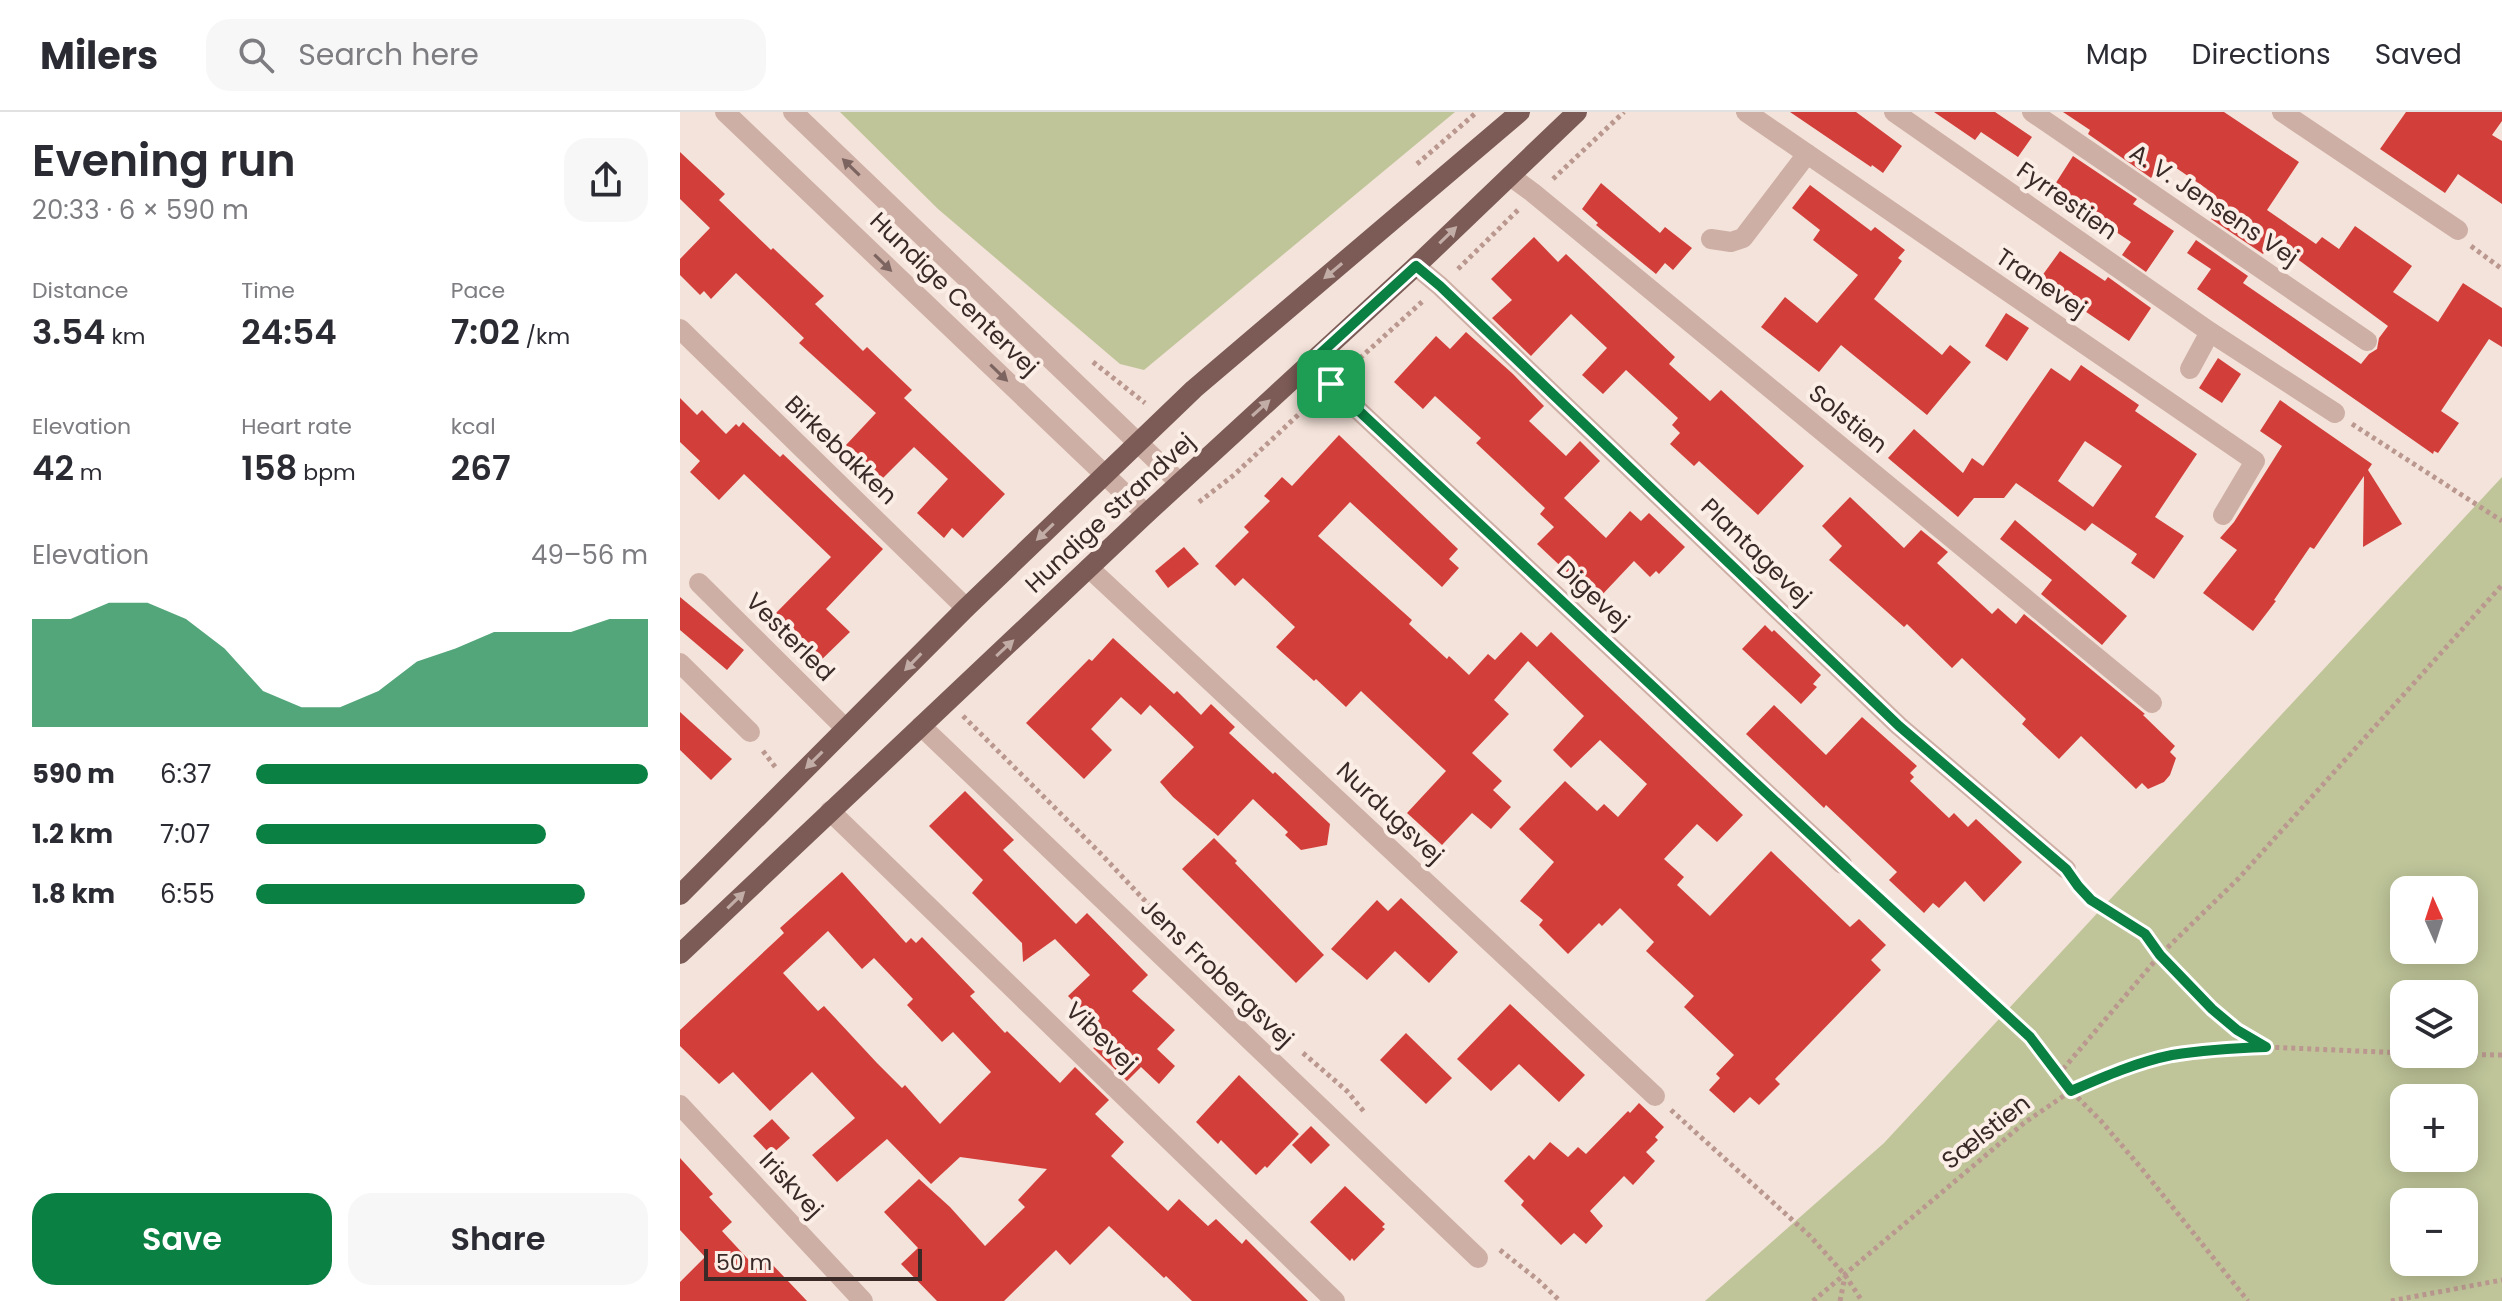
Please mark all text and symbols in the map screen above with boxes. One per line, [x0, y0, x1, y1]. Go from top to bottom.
search box [206, 19, 766, 91]
text: Milers [40, 29, 158, 82]
icon: search [234, 33, 278, 77]
text: Search here [298, 33, 479, 76]
text: Map [2086, 35, 2148, 74]
text: Directions [2192, 35, 2331, 74]
text: Saved [2375, 35, 2462, 74]
text: Evening run [32, 130, 296, 191]
street label: A. V. Jensens Vej [2123, 136, 2305, 273]
button: share [564, 138, 648, 222]
street label: Fyrrestien [2010, 154, 2124, 247]
one-way arrow [842, 159, 861, 177]
text: 20:33 · 6 × 590 m [32, 192, 249, 228]
street label: Hundige Centervej [863, 204, 1046, 383]
one-way arrow [1438, 226, 1457, 244]
street label: Tranevej [1989, 240, 2093, 325]
one-way arrow [873, 253, 892, 271]
one-way arrow [1324, 262, 1344, 279]
text: Distance [32, 275, 128, 306]
text: Time [241, 275, 295, 306]
text: Pace [451, 275, 505, 306]
text: 3.54 [32, 308, 106, 356]
text: 24:54 [241, 308, 337, 356]
text: 7:02 [451, 308, 520, 356]
text: km [106, 321, 145, 352]
text: /km [520, 321, 570, 352]
pin [1297, 350, 1365, 418]
icon: arrive [1309, 362, 1353, 406]
one-way arrow [989, 364, 1008, 382]
street label: Solstien [1802, 377, 1895, 461]
street label: Birkebakken [778, 388, 905, 512]
one-way arrow [1251, 399, 1271, 417]
text: Elevation [32, 411, 131, 442]
text: Heart rate [241, 411, 352, 442]
text: kcal [451, 411, 496, 442]
street label: Hundige Strandvej [1018, 425, 1202, 600]
text: 42 [32, 444, 74, 492]
text: 158 [241, 444, 297, 492]
text: 267 [451, 444, 511, 492]
text: m [74, 457, 103, 488]
text: bpm [297, 457, 356, 488]
street label: Plantagevej [1694, 491, 1819, 613]
one-way arrow [1036, 523, 1055, 541]
text: Elevation [32, 537, 149, 573]
text: 49–56 m [531, 537, 648, 573]
street label: Digevej [1550, 552, 1637, 637]
street label: Vesterled [739, 585, 842, 688]
one-way arrow [995, 639, 1014, 657]
one-way arrow [904, 652, 923, 671]
one-way arrow [805, 750, 824, 769]
street label: Nurdugsvej [1329, 754, 1451, 871]
text: 590 m [32, 756, 115, 792]
text: 6:37 [160, 756, 212, 792]
text: 1.2 km [32, 816, 113, 852]
text: 7:07 [160, 816, 210, 852]
text: 1.8 km [32, 876, 115, 912]
text: 6:55 [160, 876, 215, 912]
north arrow [2390, 876, 2478, 964]
map controls [2390, 876, 2478, 1276]
street label: Jens Frobergsvej [1133, 891, 1301, 1054]
one-way arrow [726, 892, 745, 910]
button: layers [2390, 980, 2478, 1068]
street label: Vibevej [1058, 994, 1144, 1079]
button: + [2390, 1084, 2478, 1172]
street label: Sælstien [1935, 1087, 2037, 1177]
street label: Iriskvej [752, 1144, 831, 1225]
button: − [2390, 1188, 2478, 1276]
button: Save [32, 1193, 332, 1285]
button: Share [348, 1193, 648, 1285]
scale bar [704, 1245, 922, 1281]
text: 50 m [716, 1247, 772, 1278]

